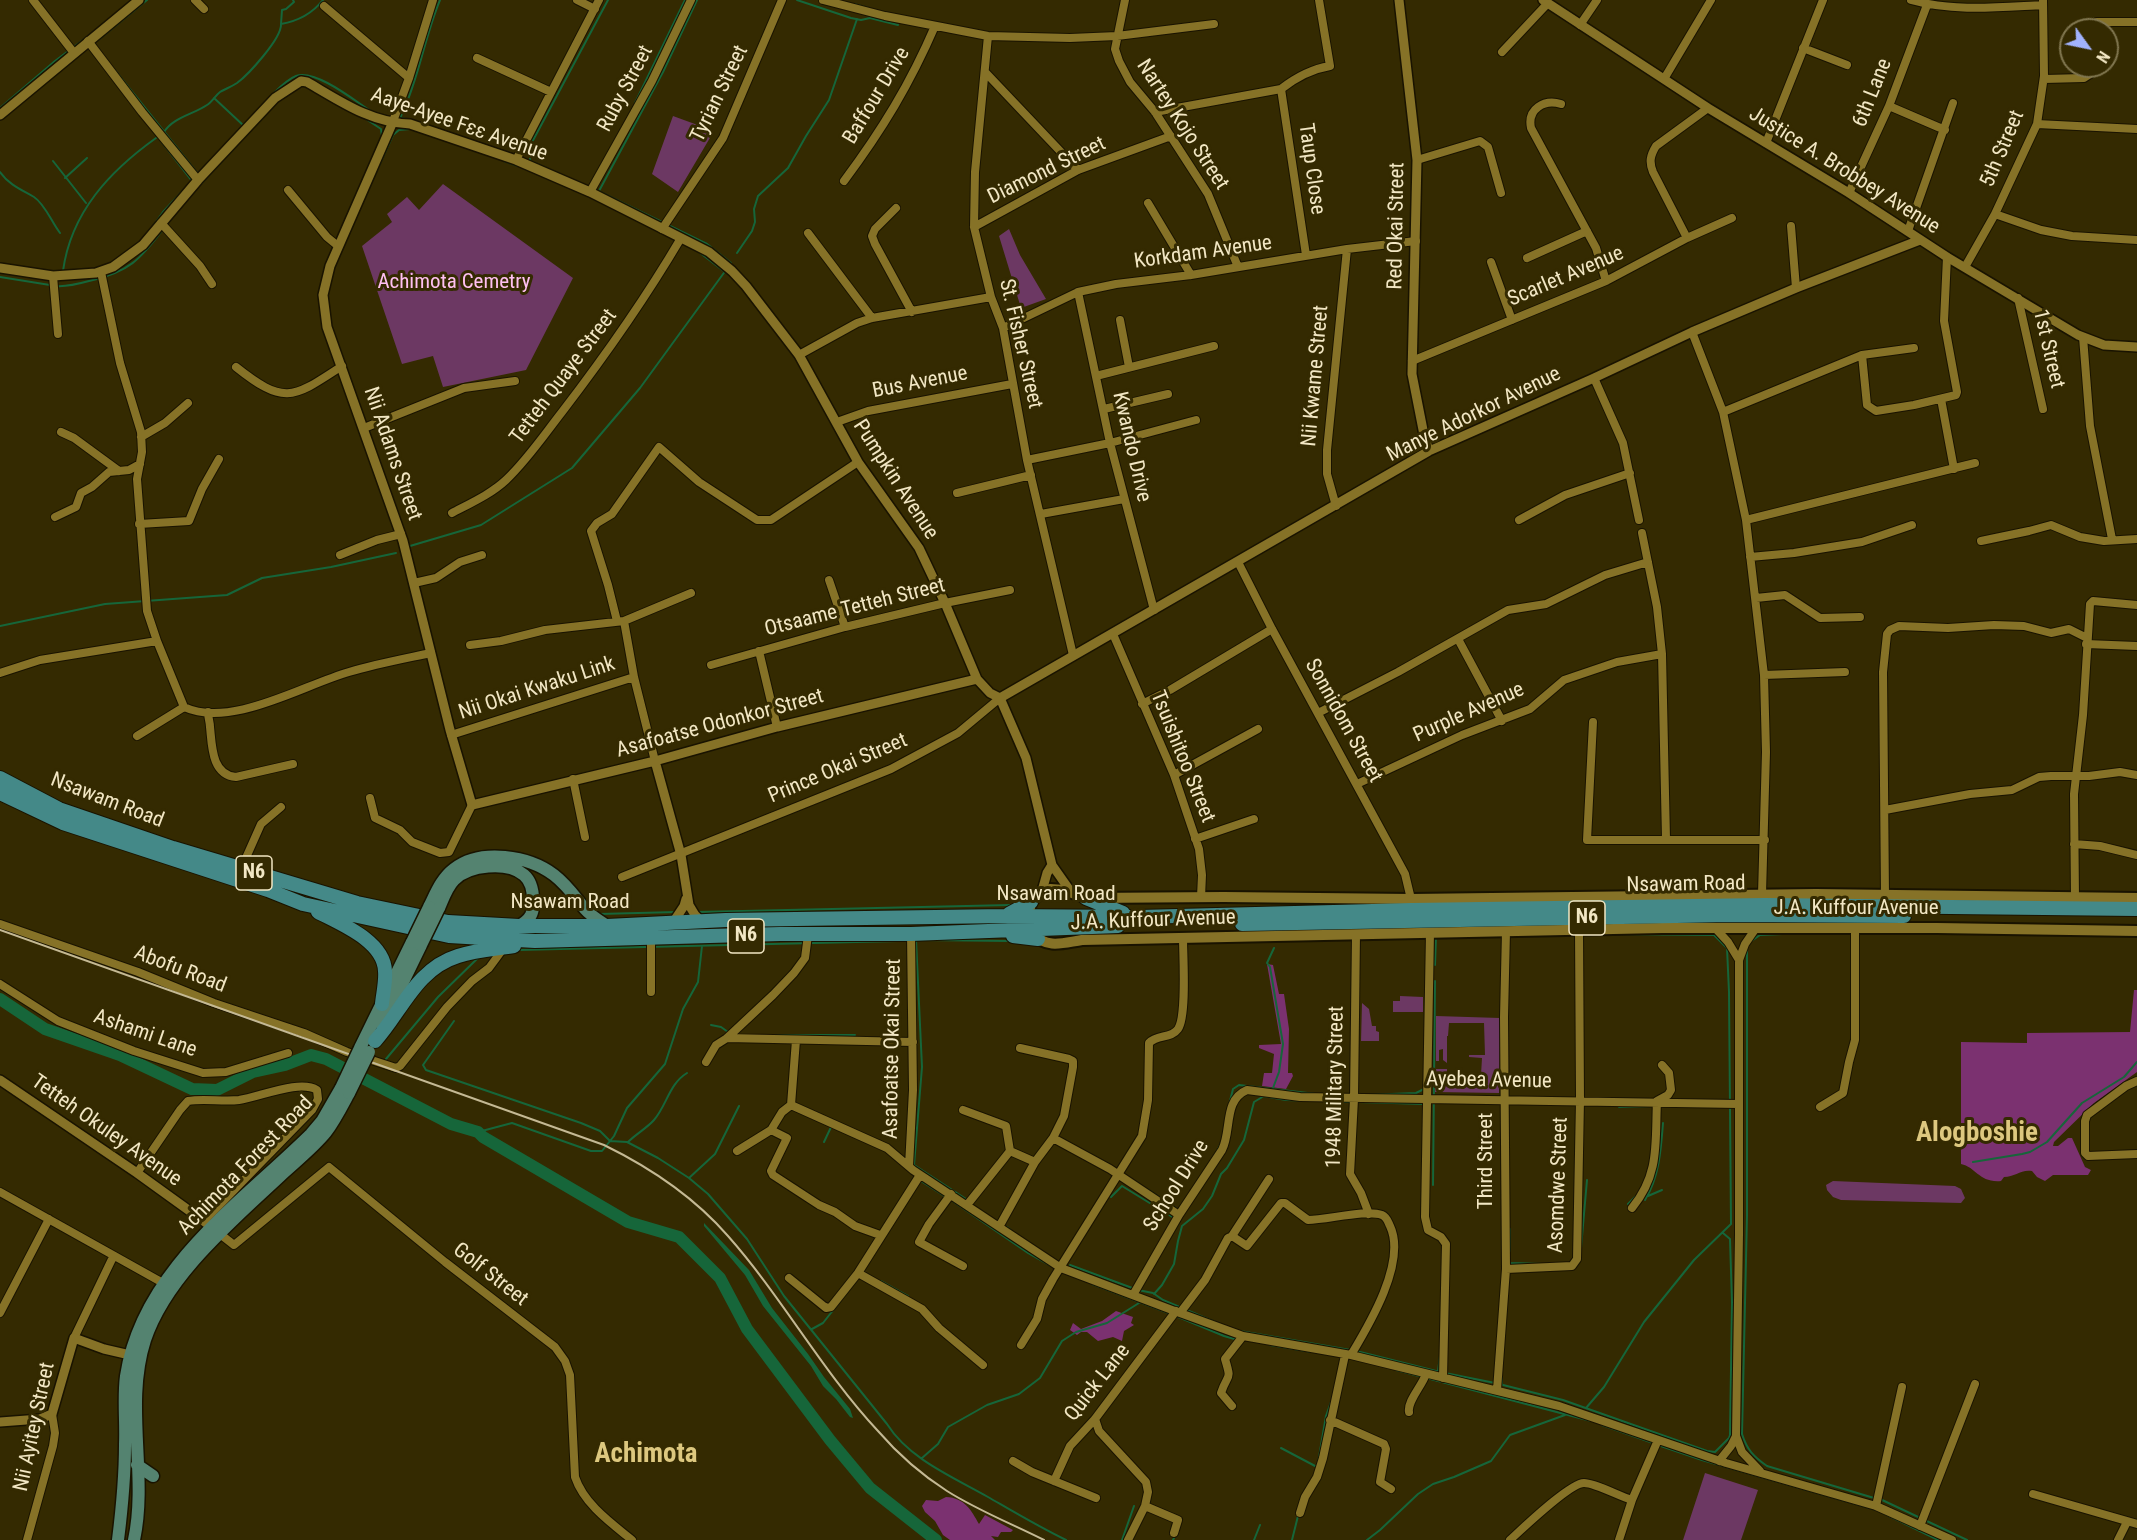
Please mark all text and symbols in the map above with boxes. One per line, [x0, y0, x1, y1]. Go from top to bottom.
north arrow [2059, 18, 2119, 78]
street label: Ruby Street [593, 41, 659, 137]
street label: Tyrian Street [686, 42, 754, 146]
street label: Baffour Drive [838, 43, 916, 149]
text: N [2092, 48, 2113, 66]
street label: Nartey Kojo Street [1130, 55, 1234, 195]
street label: 6th Lane [1848, 55, 1898, 131]
street label: Aaye-Ayee Fɛɛ Avenue [367, 83, 551, 167]
street label: Justice A. Brobbey Avenue [1744, 102, 1944, 240]
street label: 5th Street [1976, 107, 2030, 191]
street label: Taup Close [1292, 122, 1330, 216]
street label: Diamond Street [984, 132, 1110, 210]
street label: Red Okai Street [1383, 162, 1411, 290]
street label: Korkdam Avenue [1132, 231, 1274, 275]
street label: Scarlet Avenue [1504, 241, 1628, 313]
park label: Achimota Cemetry [377, 270, 531, 296]
street label: St. Fisher Street [993, 277, 1047, 411]
street label: Nii Kwame Street [1297, 304, 1335, 448]
street label: Tetteh Quaye Street [505, 305, 623, 449]
street label: 1st Street [2027, 307, 2069, 391]
street label: Bus Avenue [870, 361, 970, 405]
street label: Manye Adorkor Avenue [1383, 362, 1565, 468]
street label: Nii Adams Street [357, 384, 427, 524]
street label: Kwando Drive [1106, 389, 1156, 505]
street label: Pumpkin Avenue [847, 415, 943, 545]
street label: Otsaame Tetteh Street [762, 573, 948, 643]
street label: Nii Okai Kwaku Link [456, 652, 618, 726]
street label: Sonnidom Street [1299, 655, 1387, 787]
street label: Purple Avenue [1410, 677, 1528, 749]
street label: Asafoatse Odonkor Street [614, 684, 826, 764]
street label: Tsuishitoo Street [1144, 687, 1220, 827]
street label: Prince Okai Street [765, 728, 911, 810]
street label: Nsawam Road [47, 768, 167, 834]
road number: N6 [236, 856, 272, 890]
street label: Nsawam Road [1626, 871, 1746, 899]
street label: Nsawam Road [996, 882, 1116, 908]
street label: Nsawam Road [510, 890, 630, 916]
street label: J.A. Kuffour Avenue [1773, 896, 1939, 922]
road number: N6 [1569, 901, 1605, 935]
street label: J.A. Kuffour Avenue [1070, 906, 1236, 936]
road number: N6 [728, 919, 764, 953]
street label: Abofu Road [130, 941, 230, 999]
street label: Asafoatse Okai Street [879, 959, 907, 1139]
street label: Ashami Lane [90, 1005, 200, 1063]
street label: 1948 Military Street [1322, 1006, 1350, 1168]
street label: Ayebea Avenue [1426, 1067, 1552, 1095]
street label: Tetteh Okuley Avenue [26, 1070, 186, 1192]
street label: Achimota Forest Road [173, 1091, 319, 1241]
street label: Third Street [1474, 1113, 1500, 1209]
street label: Asomdwe Street [1544, 1117, 1574, 1253]
district label: Alogboshie [1916, 1118, 2038, 1150]
street label: School Drive [1139, 1136, 1215, 1236]
street label: Golf Street [447, 1238, 533, 1312]
street label: Quick Lane [1060, 1339, 1136, 1427]
street label: Nii Ayitey Street [9, 1360, 61, 1494]
district label: Achimota [594, 1439, 698, 1471]

